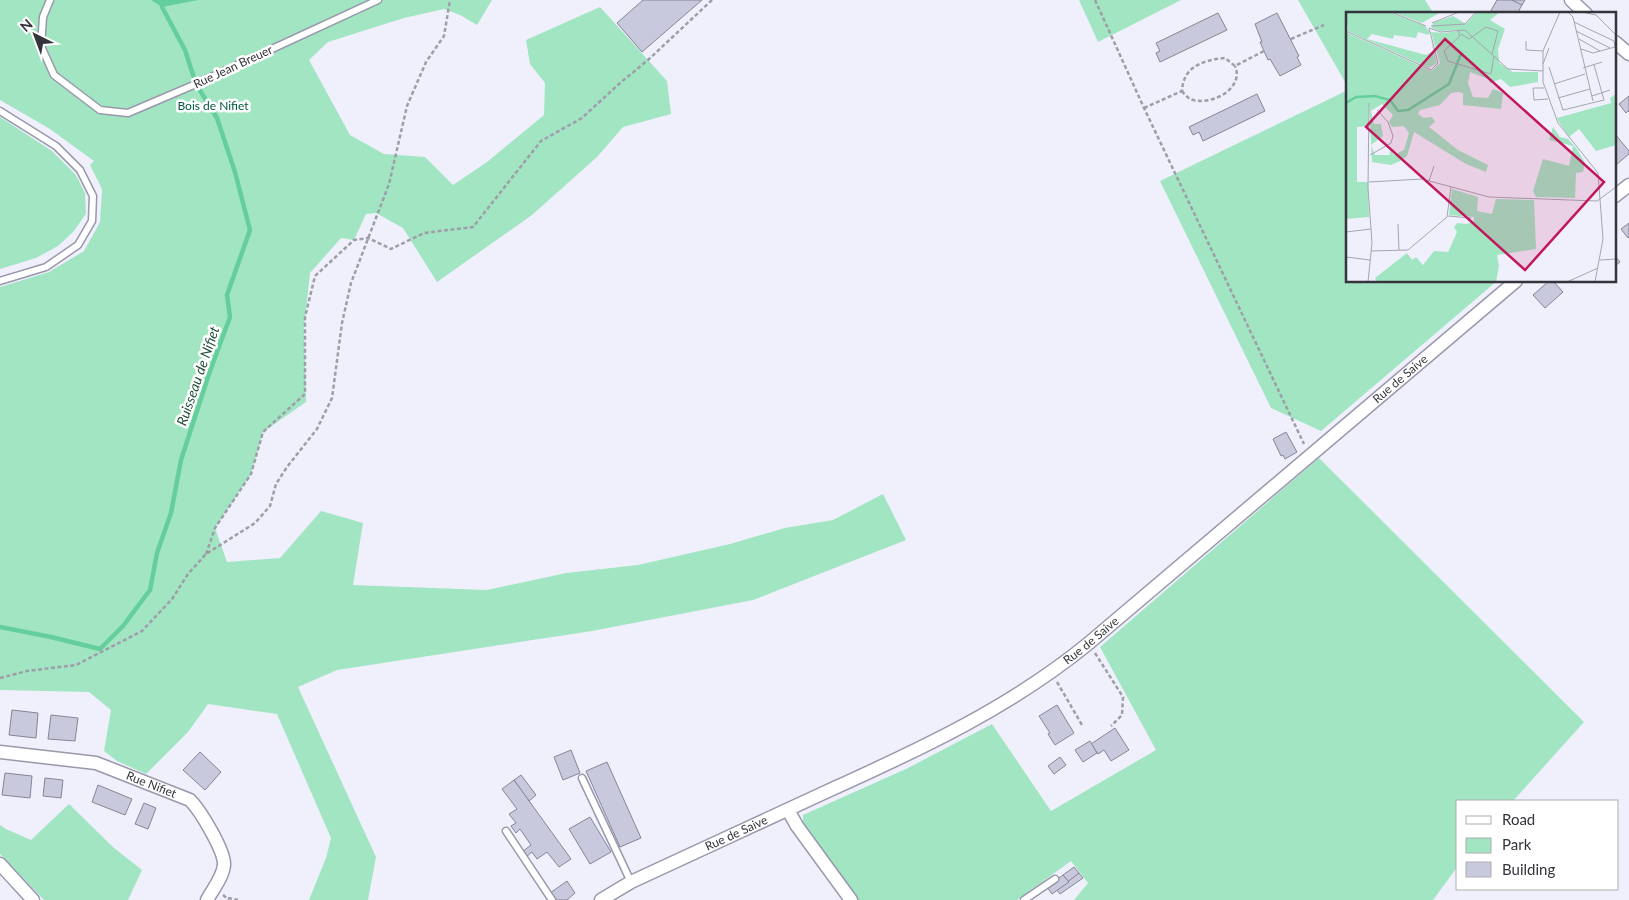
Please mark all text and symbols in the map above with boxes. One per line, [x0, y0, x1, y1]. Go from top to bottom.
north arrow [10, 10, 60, 60]
inset map [1346, 12, 1616, 282]
text: N [16, 15, 36, 35]
street label: Rue Jean Breuer [191, 41, 275, 91]
park label: Bois de Nifiet [177, 98, 249, 113]
water label: Ruisseau de Nifiet [173, 324, 222, 428]
street label: Rue de Saive [1369, 351, 1430, 406]
street label: Rue de Saive [1060, 613, 1122, 667]
street label: Rue Nifiet [124, 768, 179, 801]
legend [1456, 800, 1619, 890]
text: Road [1502, 810, 1535, 828]
street label: Rue de Saive [702, 812, 770, 854]
text: Park [1502, 835, 1532, 853]
text: Building [1502, 860, 1555, 878]

